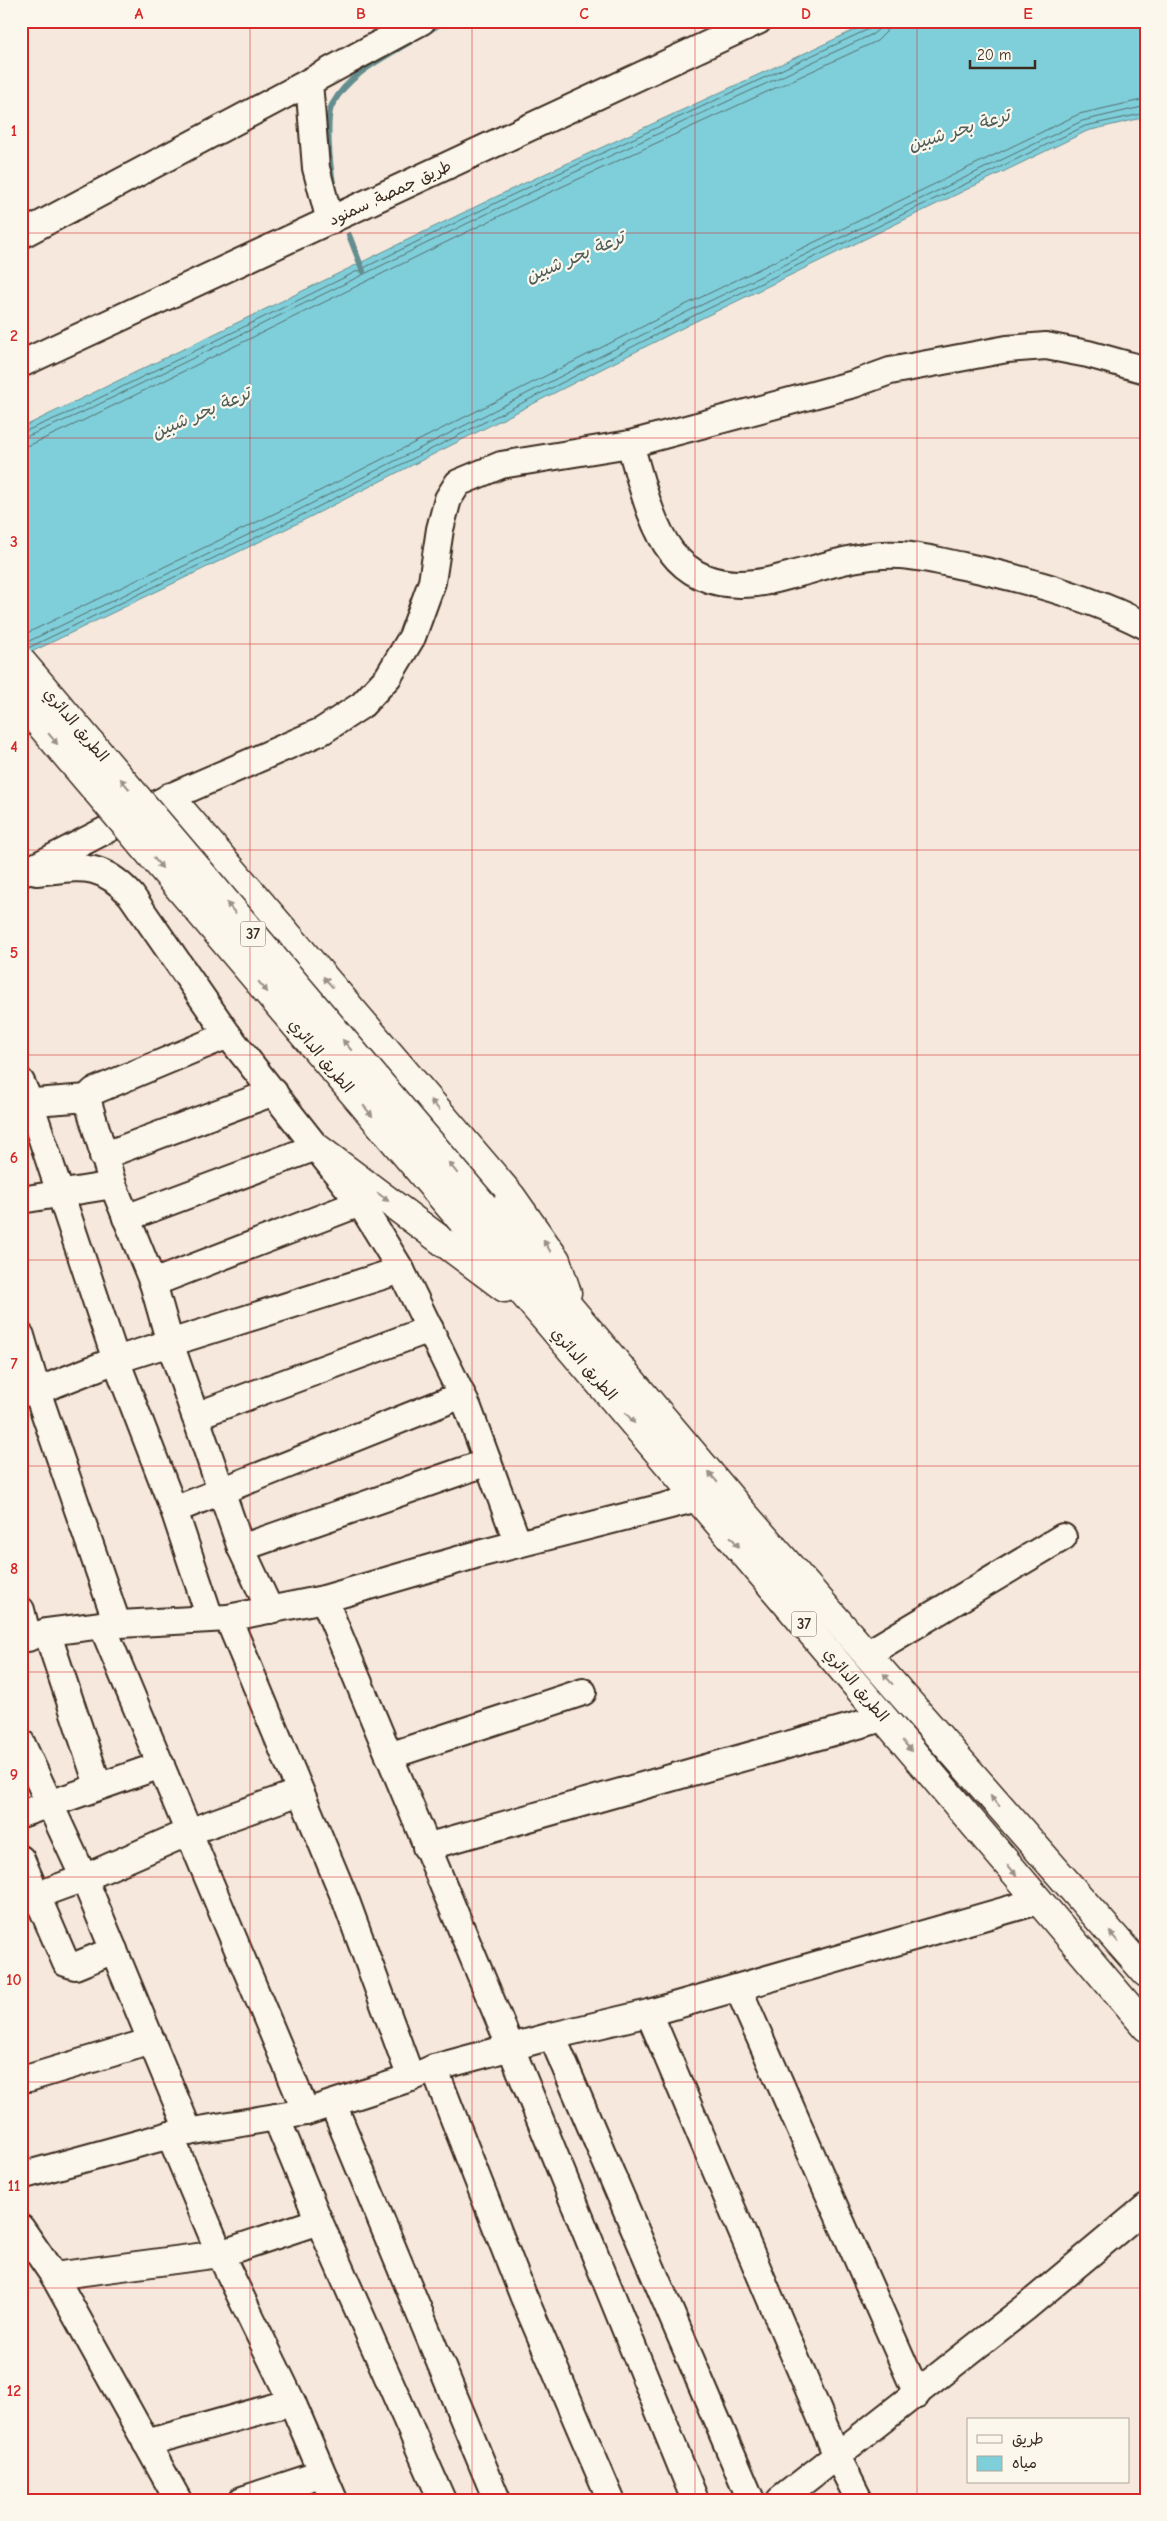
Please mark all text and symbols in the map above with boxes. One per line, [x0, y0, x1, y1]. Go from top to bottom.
text: A [135, 5, 144, 23]
text: B [356, 5, 366, 23]
text: C [579, 5, 589, 23]
text: D [801, 5, 811, 23]
text: E [1023, 5, 1033, 23]
scale bar [970, 38, 1034, 70]
text: 20 m [977, 46, 1011, 64]
water label: ترعة بحر شبين [906, 104, 1015, 155]
text: 1 [11, 122, 17, 140]
street label: طريق جمصة, سمنود [326, 157, 455, 230]
water label: ترعة بحر شبين [522, 226, 630, 287]
text: 2 [10, 327, 18, 345]
water label: ترعة بحر شبين [148, 382, 256, 443]
text: 3 [10, 533, 18, 551]
street label: الطريق الدائري [39, 685, 112, 767]
one-way arrow [47, 732, 58, 745]
text: 4 [10, 738, 18, 756]
one-way arrow [120, 778, 131, 791]
one-way arrow [152, 857, 163, 869]
one-way arrow [225, 901, 236, 914]
road number: 37 [240, 922, 266, 946]
text: 5 [10, 944, 18, 962]
one-way arrow [323, 976, 334, 989]
one-way arrow [257, 981, 268, 993]
street label: الطريق الدائري [284, 1016, 357, 1098]
one-way arrow [342, 1038, 353, 1051]
one-way arrow [430, 1099, 441, 1111]
one-way arrow [362, 1105, 373, 1117]
text: 6 [10, 1149, 18, 1167]
one-way arrow [447, 1162, 458, 1175]
one-way arrow [376, 1192, 389, 1203]
one-way arrow [542, 1239, 551, 1252]
street label: الطريق الدائري [546, 1324, 620, 1405]
text: 7 [10, 1355, 18, 1373]
one-way arrow [624, 1411, 635, 1424]
one-way arrow [707, 1471, 719, 1483]
one-way arrow [729, 1535, 741, 1547]
text: 8 [10, 1560, 18, 1578]
road number: 37 [792, 1612, 816, 1636]
street label: الطريق الدائري [819, 1645, 892, 1727]
one-way arrow [883, 1672, 894, 1685]
one-way arrow [902, 1739, 913, 1752]
text: 9 [10, 1766, 18, 1784]
one-way arrow [990, 1795, 1001, 1808]
one-way arrow [1007, 1864, 1018, 1877]
one-way arrow [1108, 1930, 1119, 1943]
text: 10 [6, 1971, 22, 1989]
text: 11 [8, 2177, 20, 2195]
text: 12 [7, 2382, 21, 2400]
legend [967, 2418, 1130, 2484]
text: طريق [1012, 2430, 1044, 2448]
text: مياه [1012, 2454, 1037, 2472]

